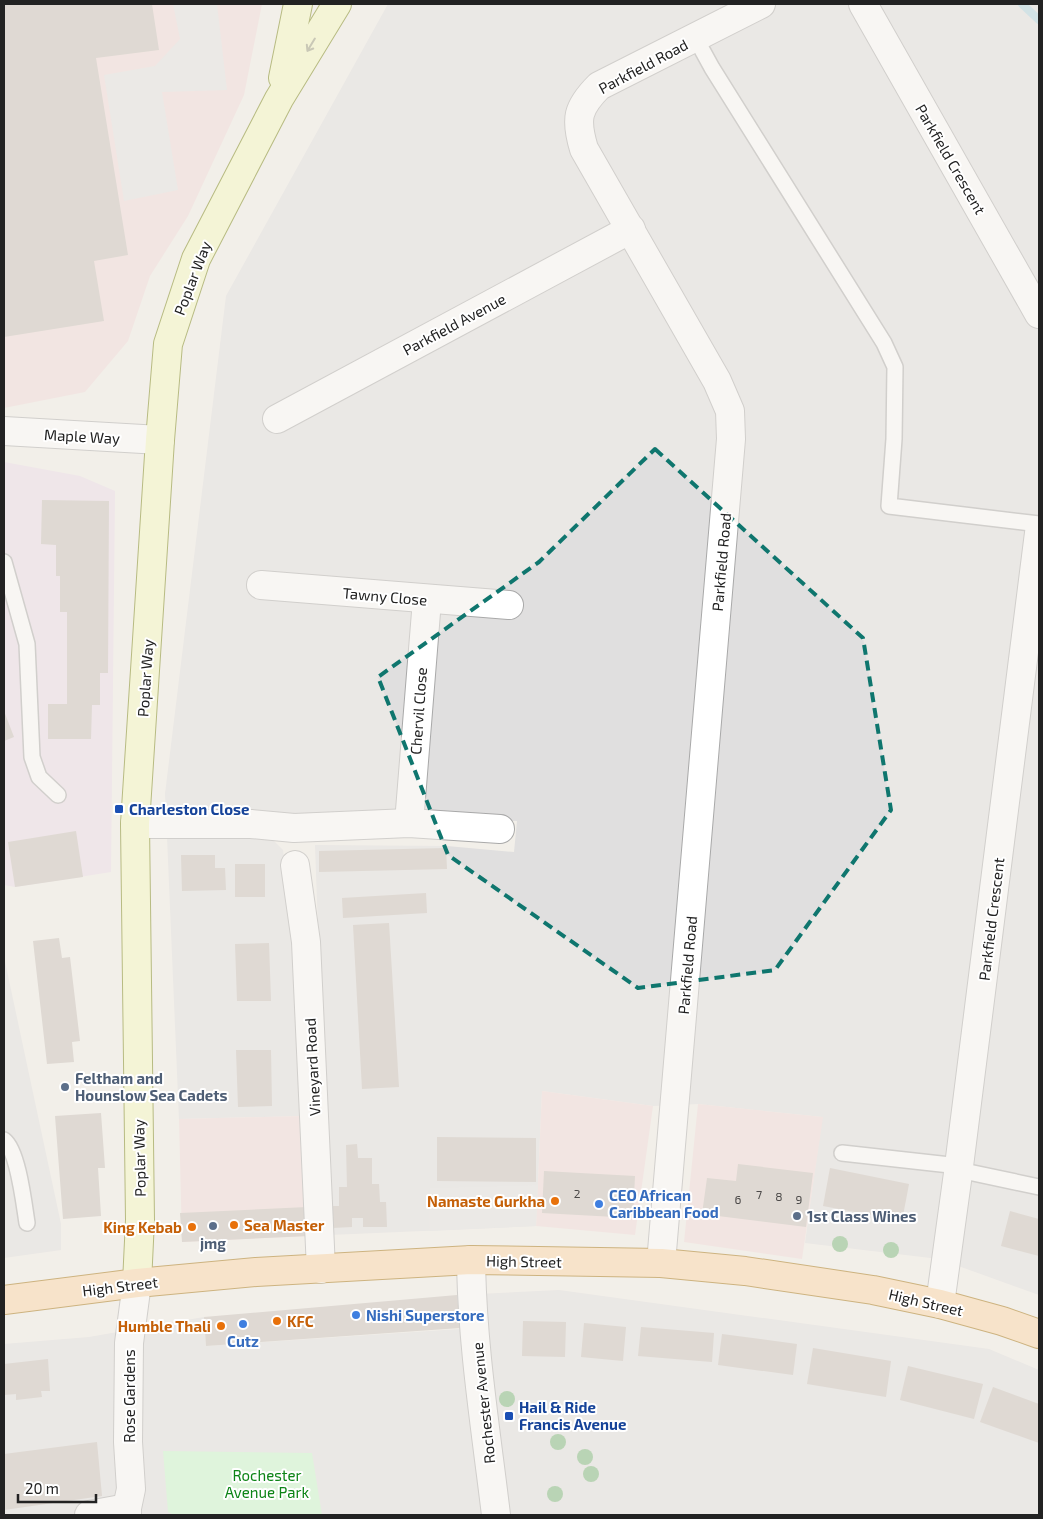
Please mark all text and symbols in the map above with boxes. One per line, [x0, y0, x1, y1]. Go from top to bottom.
street label: Parkfield Road [595, 35, 691, 97]
one-way arrow [306, 37, 316, 51]
street label: Parkfield Crescent [912, 101, 990, 217]
street label: Poplar Way [170, 238, 214, 318]
street label: Parkfield Avenue [399, 289, 509, 359]
street label: Maple Way [44, 425, 120, 447]
street label: Parkfield Road [708, 512, 734, 612]
street label: Tawny Close [342, 583, 428, 609]
street label: Poplar Way [133, 639, 157, 717]
street label: Chervil Close [406, 667, 430, 755]
place label: Charleston Close [129, 800, 249, 818]
marker: Charleston Close [113, 803, 125, 815]
street label: Parkfield Crescent [975, 856, 1008, 982]
street label: Parkfield Road [674, 915, 700, 1015]
street label: Vineyard Road [300, 1018, 324, 1116]
place label: Feltham and Hounslow Sea Cadets [75, 1069, 227, 1104]
marker: Feltham and Hounslow Sea Cadets [59, 1081, 71, 1093]
street label: Poplar Way [129, 1119, 149, 1197]
house number: 2 [574, 1186, 581, 1200]
place label: CEO African Caribbean Food [609, 1186, 719, 1221]
house number: 7 [756, 1187, 762, 1201]
house number: 8 [775, 1189, 783, 1203]
place label: Namaste Gurkha [427, 1192, 545, 1210]
house number: 6 [735, 1192, 742, 1206]
house number: 9 [796, 1192, 803, 1206]
marker: Namaste Gurkha [549, 1195, 561, 1207]
marker: CEO African Caribbean Food [593, 1198, 605, 1210]
place label: 1st Class Wines [807, 1207, 916, 1225]
marker: 1st Class Wines [791, 1210, 803, 1222]
place label: Sea Master [244, 1216, 325, 1234]
place label: King Kebab [103, 1218, 182, 1236]
marker: Sea Master [228, 1219, 240, 1231]
marker: jmg [207, 1220, 219, 1232]
marker: King Kebab [186, 1221, 198, 1233]
place label: jmg [200, 1234, 226, 1252]
street label: High Street [486, 1251, 562, 1271]
street label: High Street [81, 1272, 159, 1300]
street label: High Street [887, 1285, 965, 1319]
place label: Nishi Superstore [366, 1306, 485, 1324]
marker: Nishi Superstore [350, 1309, 362, 1321]
place label: KFC [287, 1312, 314, 1330]
marker: KFC [271, 1315, 283, 1327]
place label: Humble Thali [118, 1317, 211, 1335]
marker: Cutz [237, 1318, 249, 1330]
marker: Humble Thali [215, 1320, 227, 1332]
place label: Cutz [227, 1332, 259, 1350]
street label: Rochester Avenue [468, 1341, 498, 1465]
street label: Rose Gardens [120, 1349, 138, 1443]
place label: Hail & Ride Francis Avenue [519, 1398, 626, 1433]
marker: Hail & Ride Francis Avenue [503, 1410, 515, 1422]
park label: Rochester Avenue Park [225, 1466, 310, 1501]
scale bar [18, 1472, 95, 1504]
text: 20 m [25, 1479, 59, 1497]

